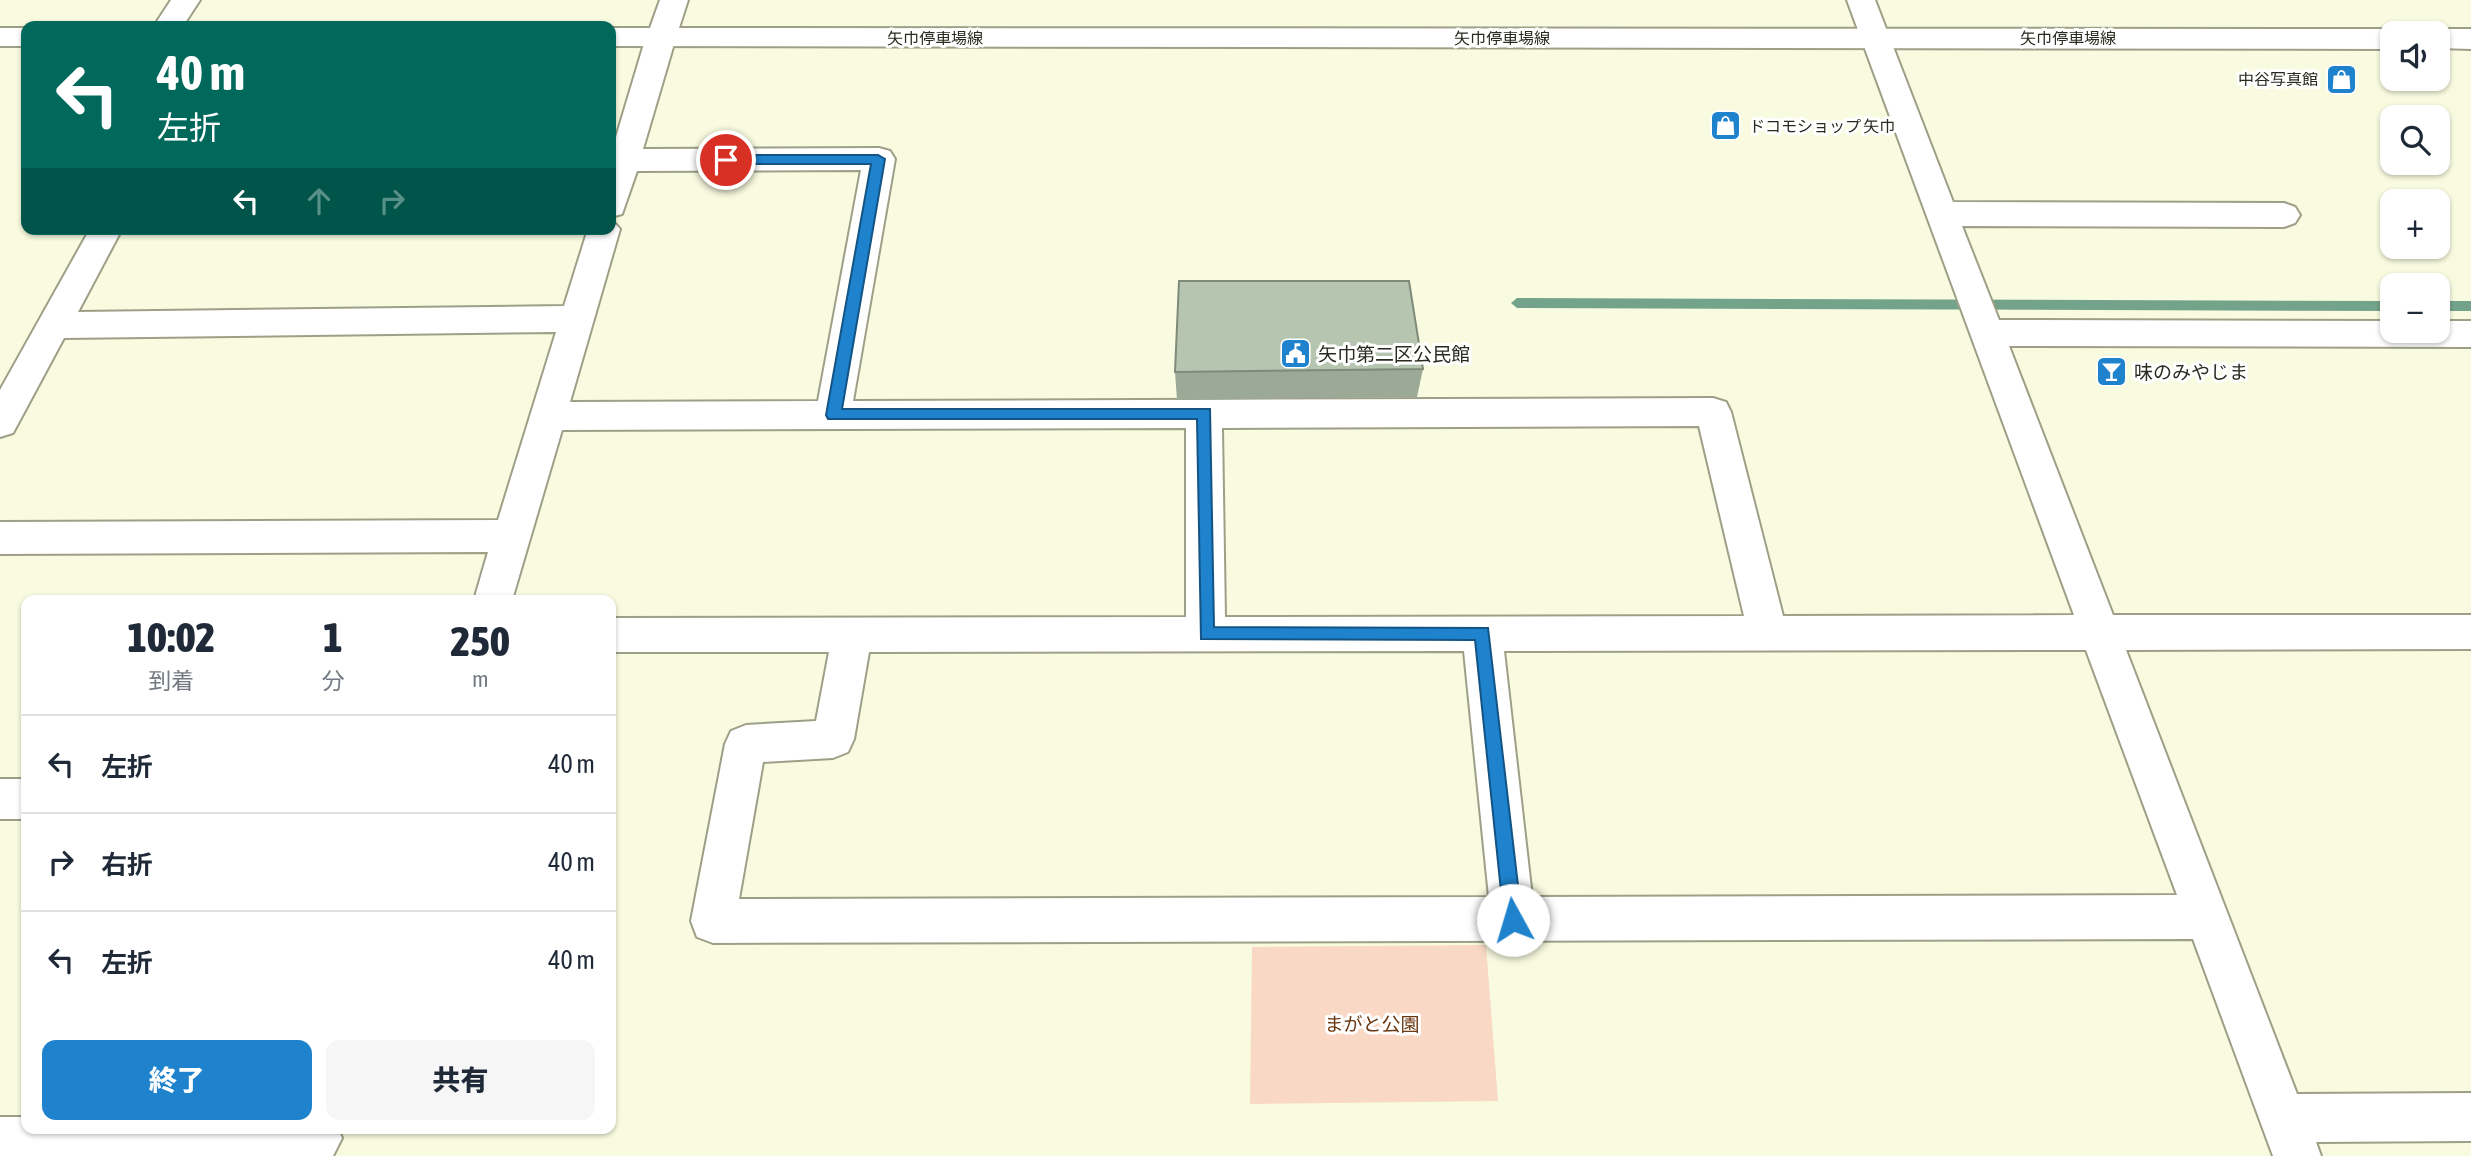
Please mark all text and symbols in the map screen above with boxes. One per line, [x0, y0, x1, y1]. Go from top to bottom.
map controls [2380, 21, 2450, 343]
button: sound [2380, 21, 2450, 91]
street label: 矢巾停車場線 [887, 29, 983, 47]
street label: 矢巾停車場線 [1454, 29, 1550, 47]
street label: 矢巾停車場線 [2020, 29, 2116, 47]
text: 40 m [157, 44, 245, 100]
icon: left [42, 49, 133, 140]
shop icon: 中谷写真館 [2324, 62, 2358, 96]
place label: 中谷写真館 [2238, 70, 2318, 88]
button: search [2380, 105, 2450, 175]
text: 左折 [157, 109, 221, 146]
shop icon: ドコモショップ 矢巾 [1709, 109, 1743, 143]
place label: ドコモショップ 矢巾 [1749, 117, 1895, 135]
pin [696, 130, 756, 190]
icon: arrive [707, 141, 745, 179]
icon: left [227, 182, 265, 220]
icon: ahead [300, 182, 338, 220]
icon: right [373, 182, 411, 220]
button: + [2380, 189, 2450, 259]
button: − [2380, 273, 2450, 343]
public building icon: 矢巾第二区公民館 [1278, 337, 1312, 371]
place label: 矢巾第二区公民館 [1318, 343, 1470, 365]
bar icon: 味のみやじま [2094, 355, 2128, 389]
place label: 味のみやじま [2134, 361, 2248, 383]
text: 10:02 [127, 613, 215, 661]
text: 1 [323, 613, 343, 661]
text: 250 [451, 617, 510, 665]
text: m [472, 666, 488, 692]
text: 到着 [148, 668, 194, 694]
text: 分 [321, 668, 344, 694]
icon: left [42, 745, 80, 783]
text: 40 m [548, 749, 595, 779]
text: 左折 [101, 752, 153, 782]
icon: right [42, 843, 80, 881]
text: 40 m [548, 847, 595, 877]
text: 右折 [101, 850, 153, 880]
position arrow [1476, 883, 1550, 957]
icon: left [42, 941, 80, 979]
text: 40 m [548, 945, 595, 975]
text: 左折 [101, 948, 153, 978]
park label: まがと公園 [1324, 1013, 1420, 1035]
button: 終了 [42, 1040, 312, 1120]
button: 共有 [326, 1040, 595, 1120]

